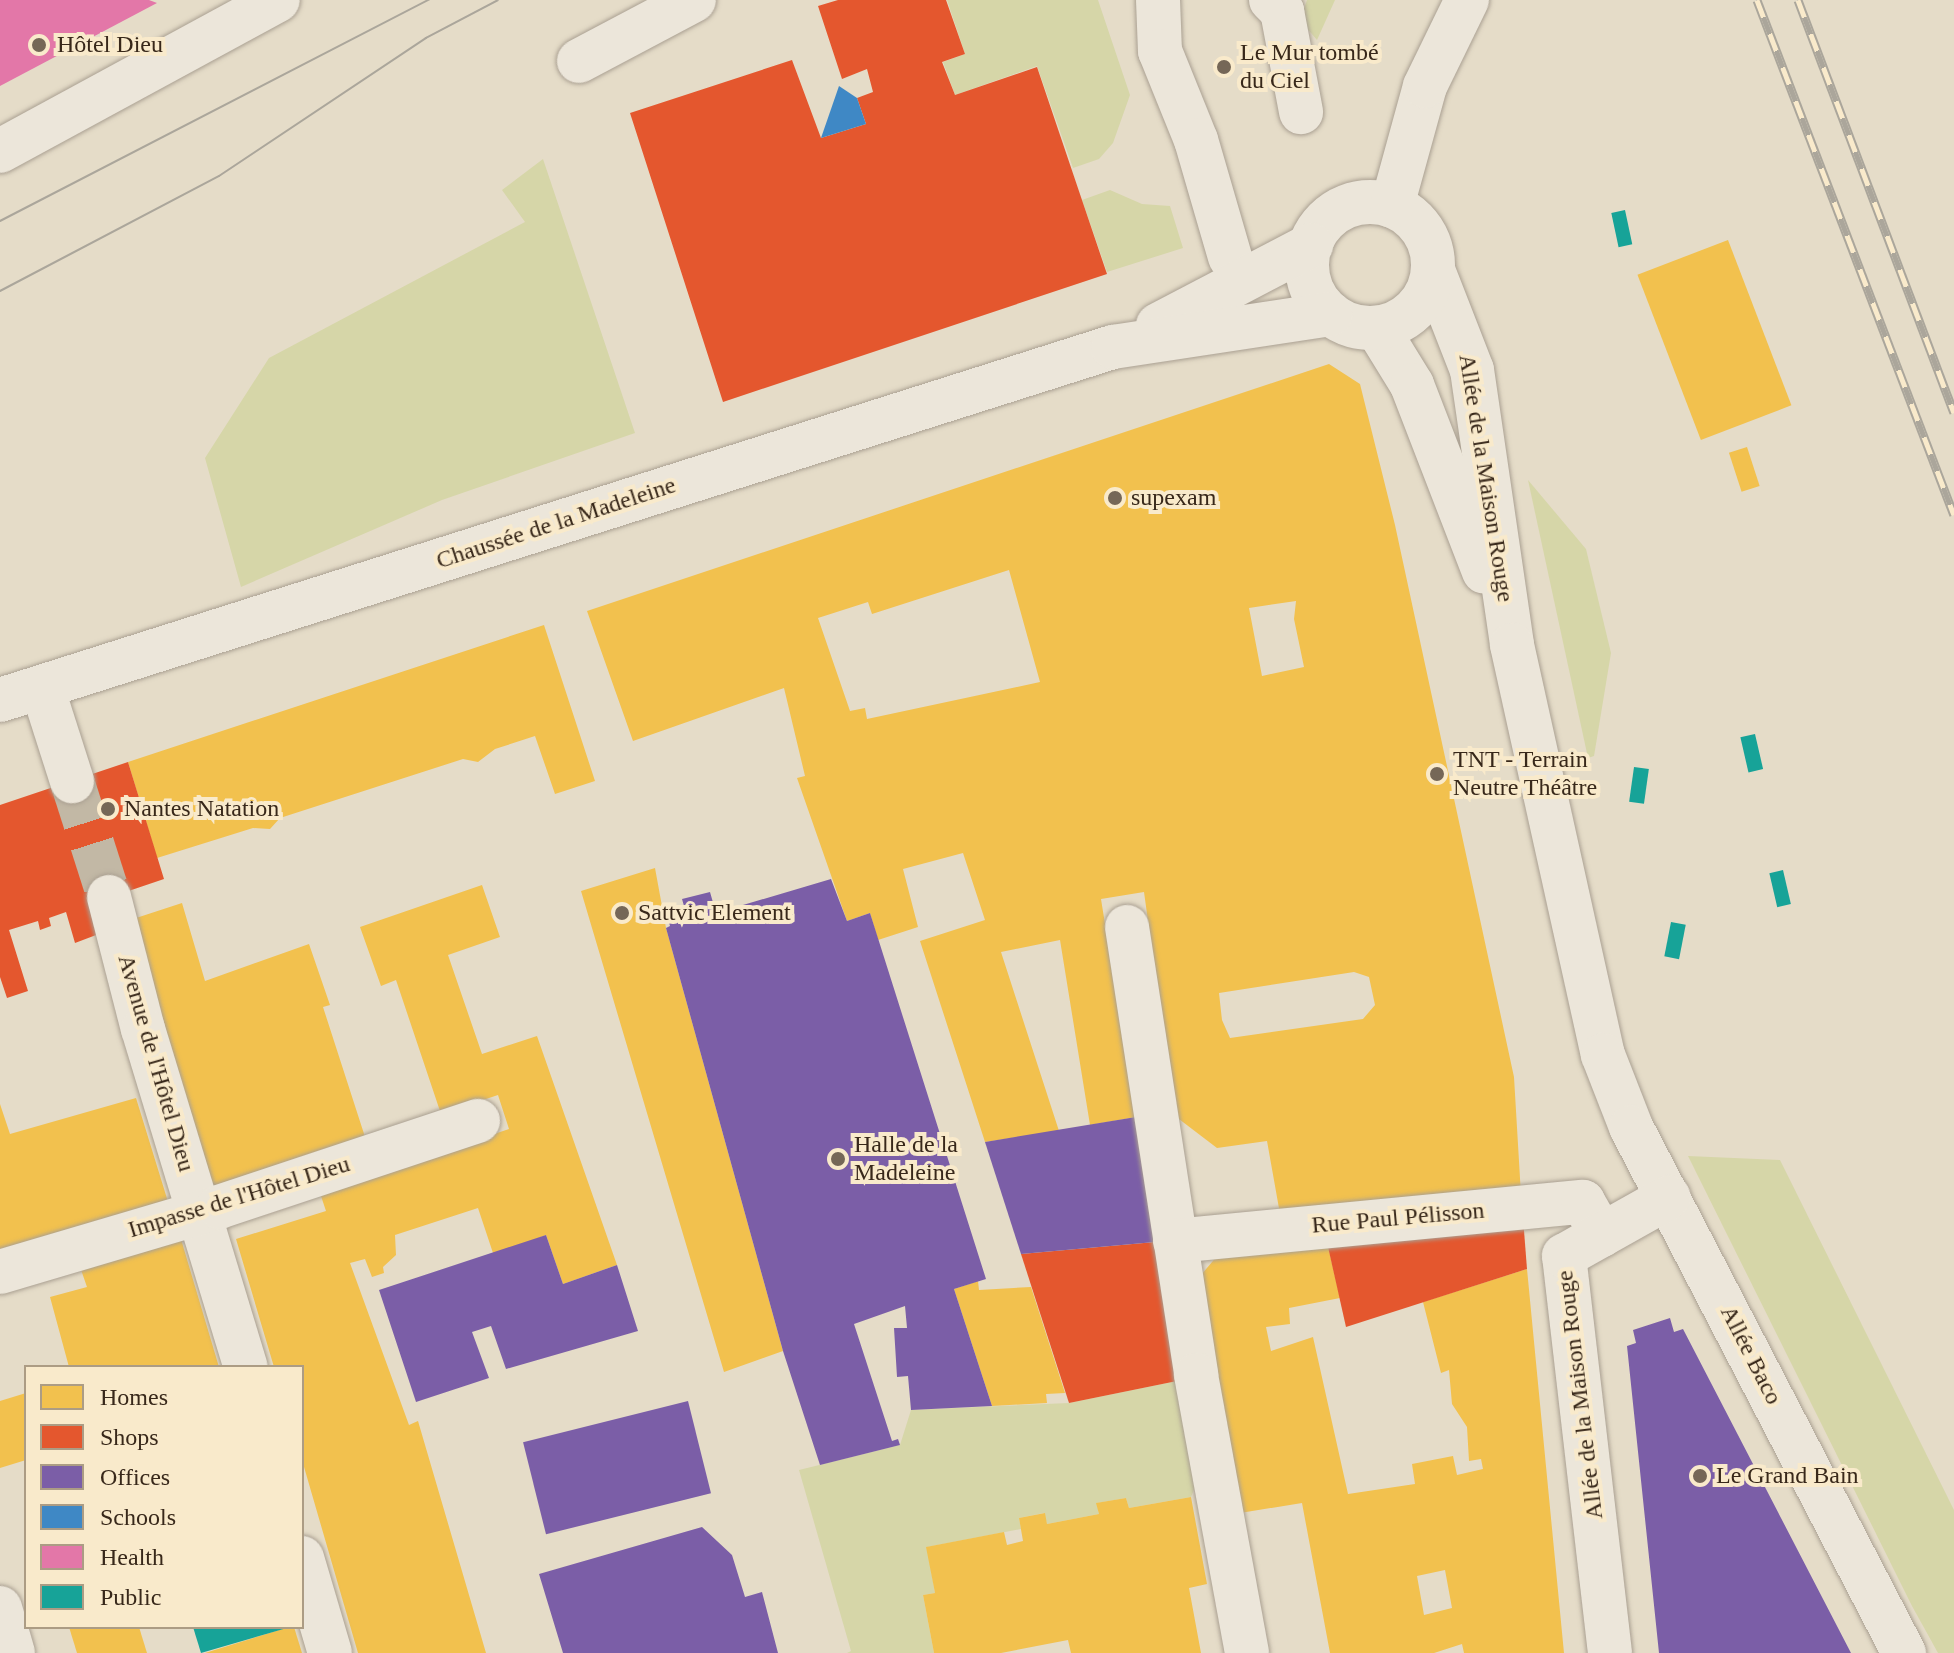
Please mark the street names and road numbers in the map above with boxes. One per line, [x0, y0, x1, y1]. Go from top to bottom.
street label: Allée de la Maison Rouge [1452, 352, 1520, 604]
street label: Chaussée de la Madeleine [433, 471, 679, 575]
street label: Avenue de l'Hôtel Dieu [111, 951, 201, 1175]
street label: Impasse de l'Hôtel Dieu [125, 1150, 353, 1244]
street label: Rue Paul Pélisson [1310, 1196, 1486, 1240]
street label: Allée de la Maison Rouge [1550, 1269, 1610, 1521]
street label: Allée Baco [1714, 1301, 1788, 1409]

